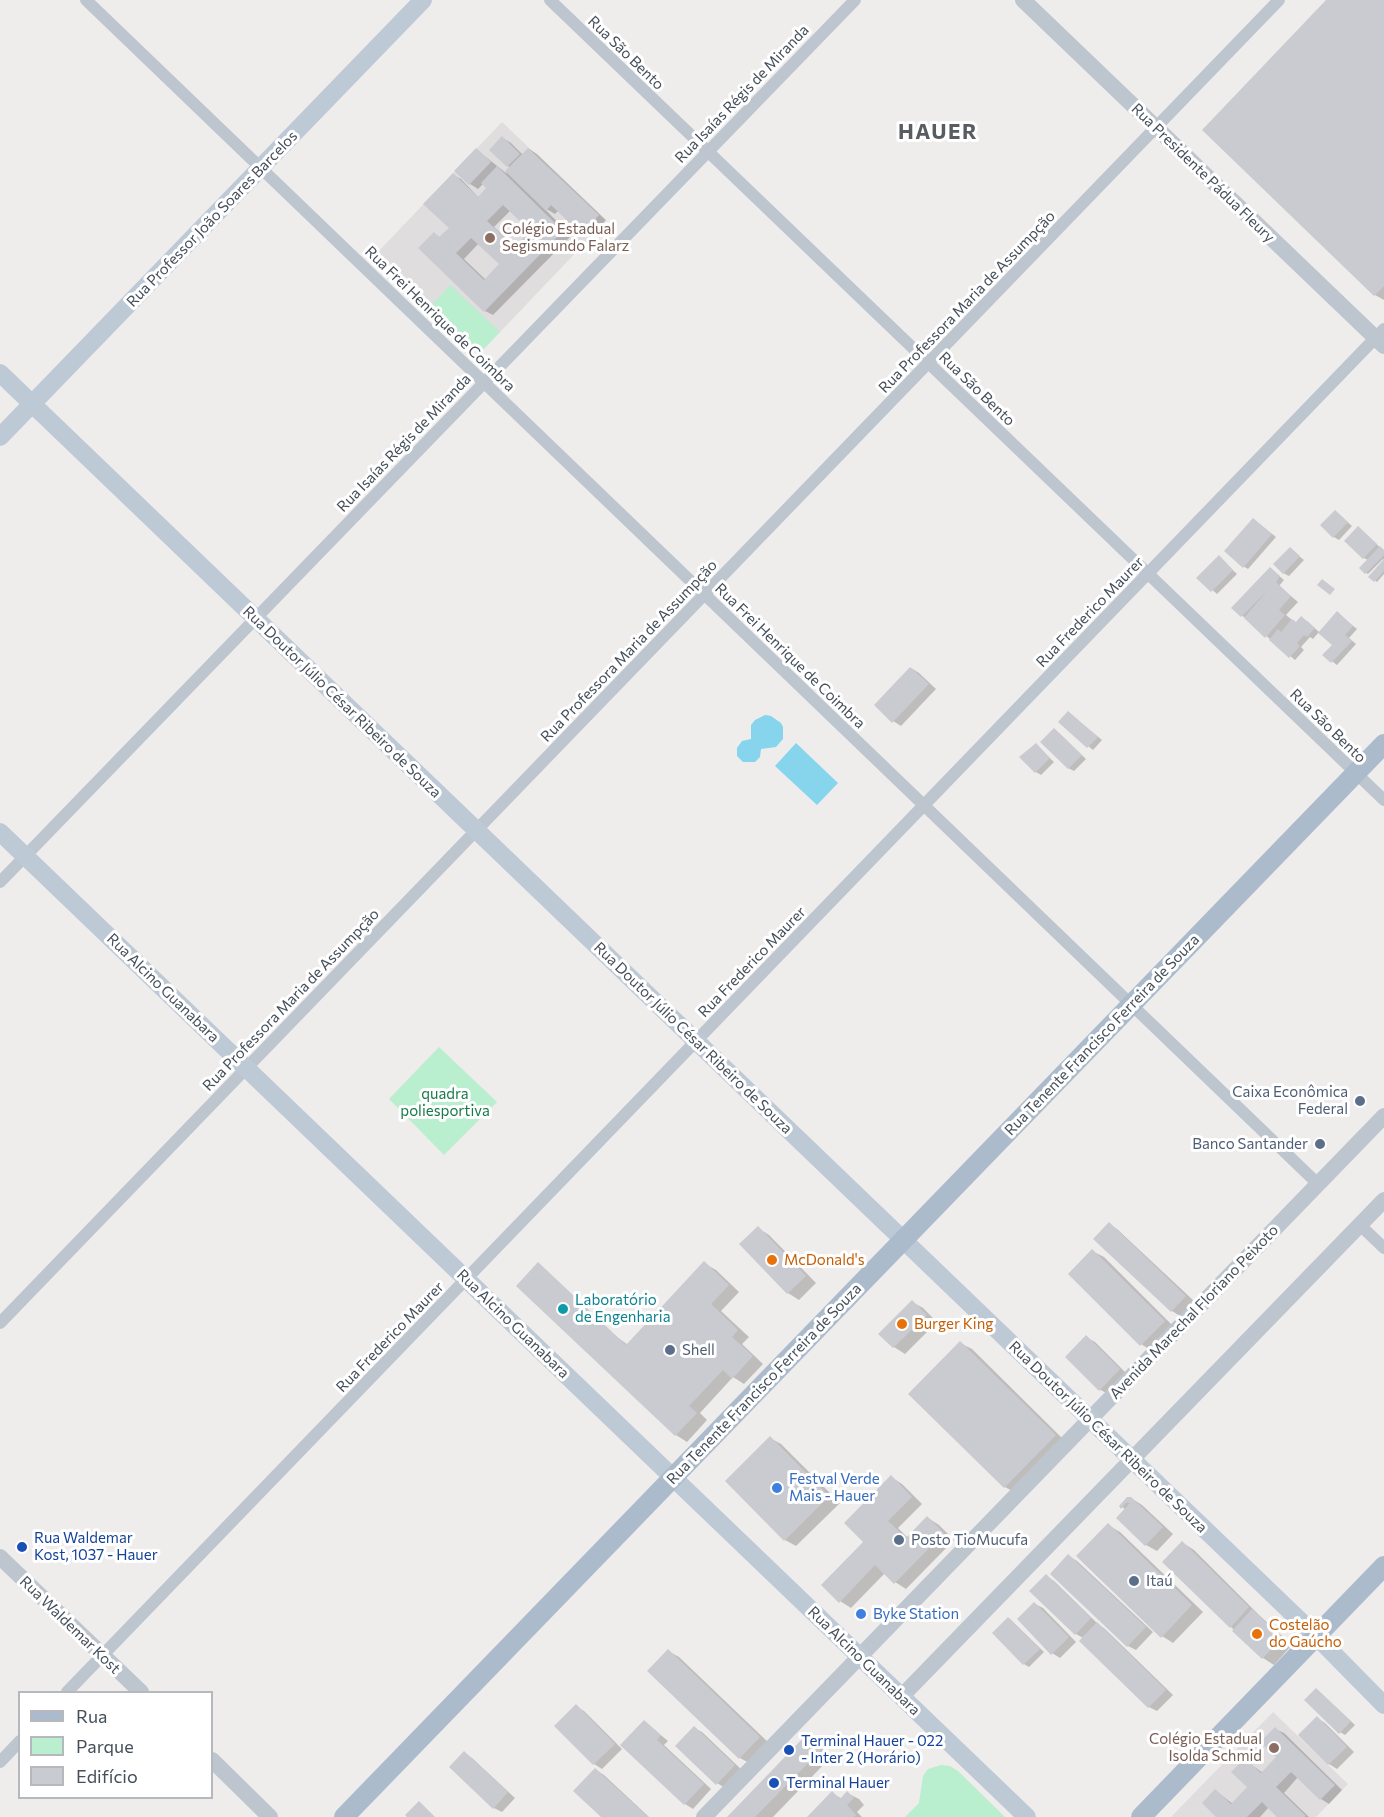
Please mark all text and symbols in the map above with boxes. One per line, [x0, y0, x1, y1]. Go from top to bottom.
street label: Rua São Bento [584, 12, 668, 94]
street label: Rua Isaías Régis de Miranda [671, 21, 813, 167]
street label: Rua Presidente Pádua Fleury [1128, 100, 1278, 246]
district label: HAUER [898, 119, 978, 145]
street label: Rua Professor João Soares Barcelos [123, 127, 301, 311]
street label: Rua Professora Maria de Assumpção [875, 207, 1059, 397]
place label: Colégio Estadual Segismundo Falarz [502, 220, 629, 255]
marker: Colégio Estadual Segismundo Falarz [483, 231, 497, 245]
street label: Rua Frei Henrique de Coimbra [361, 243, 519, 395]
street label: Rua São Bento [935, 348, 1019, 430]
street label: Rua Isaías Régis de Miranda [333, 370, 475, 516]
street label: Rua Frederico Maurer [1033, 553, 1147, 671]
street label: Rua Professora Maria de Assumpção [537, 556, 721, 746]
street label: Rua Frei Henrique de Coimbra [711, 580, 869, 732]
street label: Rua Doutor Júlio César Ribeiro de Souza [239, 602, 445, 802]
street label: Rua São Bento [1286, 685, 1370, 767]
street label: Rua Frederico Maurer [695, 903, 809, 1021]
street label: Rua Professora Maria de Assumpção [199, 905, 383, 1095]
street label: Rua Alcino Guanabara [103, 930, 223, 1046]
street label: Rua Tenente Francisco Ferreira de Souza [1001, 931, 1203, 1139]
street label: Rua Doutor Júlio César Ribeiro de Souza [590, 938, 796, 1138]
place label: Caixa Econômica Federal [1232, 1083, 1348, 1118]
park label: quadra poliesportiva [400, 1085, 490, 1120]
marker: Caixa Econômica Federal [1353, 1094, 1367, 1108]
place label: Banco Santander [1192, 1135, 1308, 1153]
marker: Banco Santander [1313, 1137, 1327, 1151]
street label: Avenida Marechal Floriano Peixoto [1106, 1221, 1282, 1403]
place label: McDonald's [784, 1251, 865, 1269]
marker: McDonald's [765, 1253, 779, 1267]
street label: Rua Alcino Guanabara [453, 1266, 573, 1382]
street label: Rua Frederico Maurer [333, 1278, 447, 1396]
street label: Rua Tenente Francisco Ferreira de Souza [663, 1280, 865, 1488]
place label: Laboratório de Engenharia [575, 1291, 671, 1326]
marker: Laboratório de Engenharia [556, 1302, 570, 1316]
place label: Burger King [914, 1315, 993, 1333]
marker: Burger King [895, 1317, 909, 1331]
street label: Rua Doutor Júlio César Ribeiro de Souza [1005, 1337, 1211, 1537]
place label: Shell [682, 1341, 715, 1359]
marker: Shell [663, 1343, 677, 1357]
place label: Festval Verde Mais - Hauer [789, 1470, 880, 1505]
marker: Festval Verde Mais - Hauer [770, 1481, 784, 1495]
place label: Rua Waldemar Kost, 1037 - Hauer [34, 1529, 158, 1564]
place label: Posto TioMucufa [911, 1531, 1028, 1549]
marker: Posto TioMucufa [892, 1533, 906, 1547]
marker: Rua Waldemar Kost, 1037 - Hauer [15, 1540, 29, 1554]
street label: Rua Waldemar Kost [16, 1572, 124, 1678]
place label: Itaú [1146, 1572, 1173, 1590]
marker: Itaú [1127, 1574, 1141, 1588]
street label: Rua Alcino Guanabara [804, 1603, 924, 1719]
place label: Byke Station [873, 1605, 959, 1623]
marker: Byke Station [854, 1607, 868, 1621]
place label: Costelão do Gaúcho [1269, 1616, 1342, 1651]
marker: Costelão do Gaúcho [1250, 1627, 1264, 1641]
legend [18, 1691, 213, 1799]
text: Rua [76, 1705, 107, 1727]
place label: Colégio Estadual Isolda Schmid [1149, 1730, 1262, 1765]
place label: Terminal Hauer - 022 - Inter 2 (Horário) [801, 1732, 943, 1767]
text: Parque [76, 1735, 134, 1757]
marker: Colégio Estadual Isolda Schmid [1267, 1741, 1281, 1755]
marker: Terminal Hauer - 022 - Inter 2 (Horário) [782, 1743, 796, 1757]
text: Edifício [76, 1765, 138, 1787]
place label: Terminal Hauer [786, 1774, 890, 1792]
marker: Terminal Hauer [767, 1776, 781, 1790]

